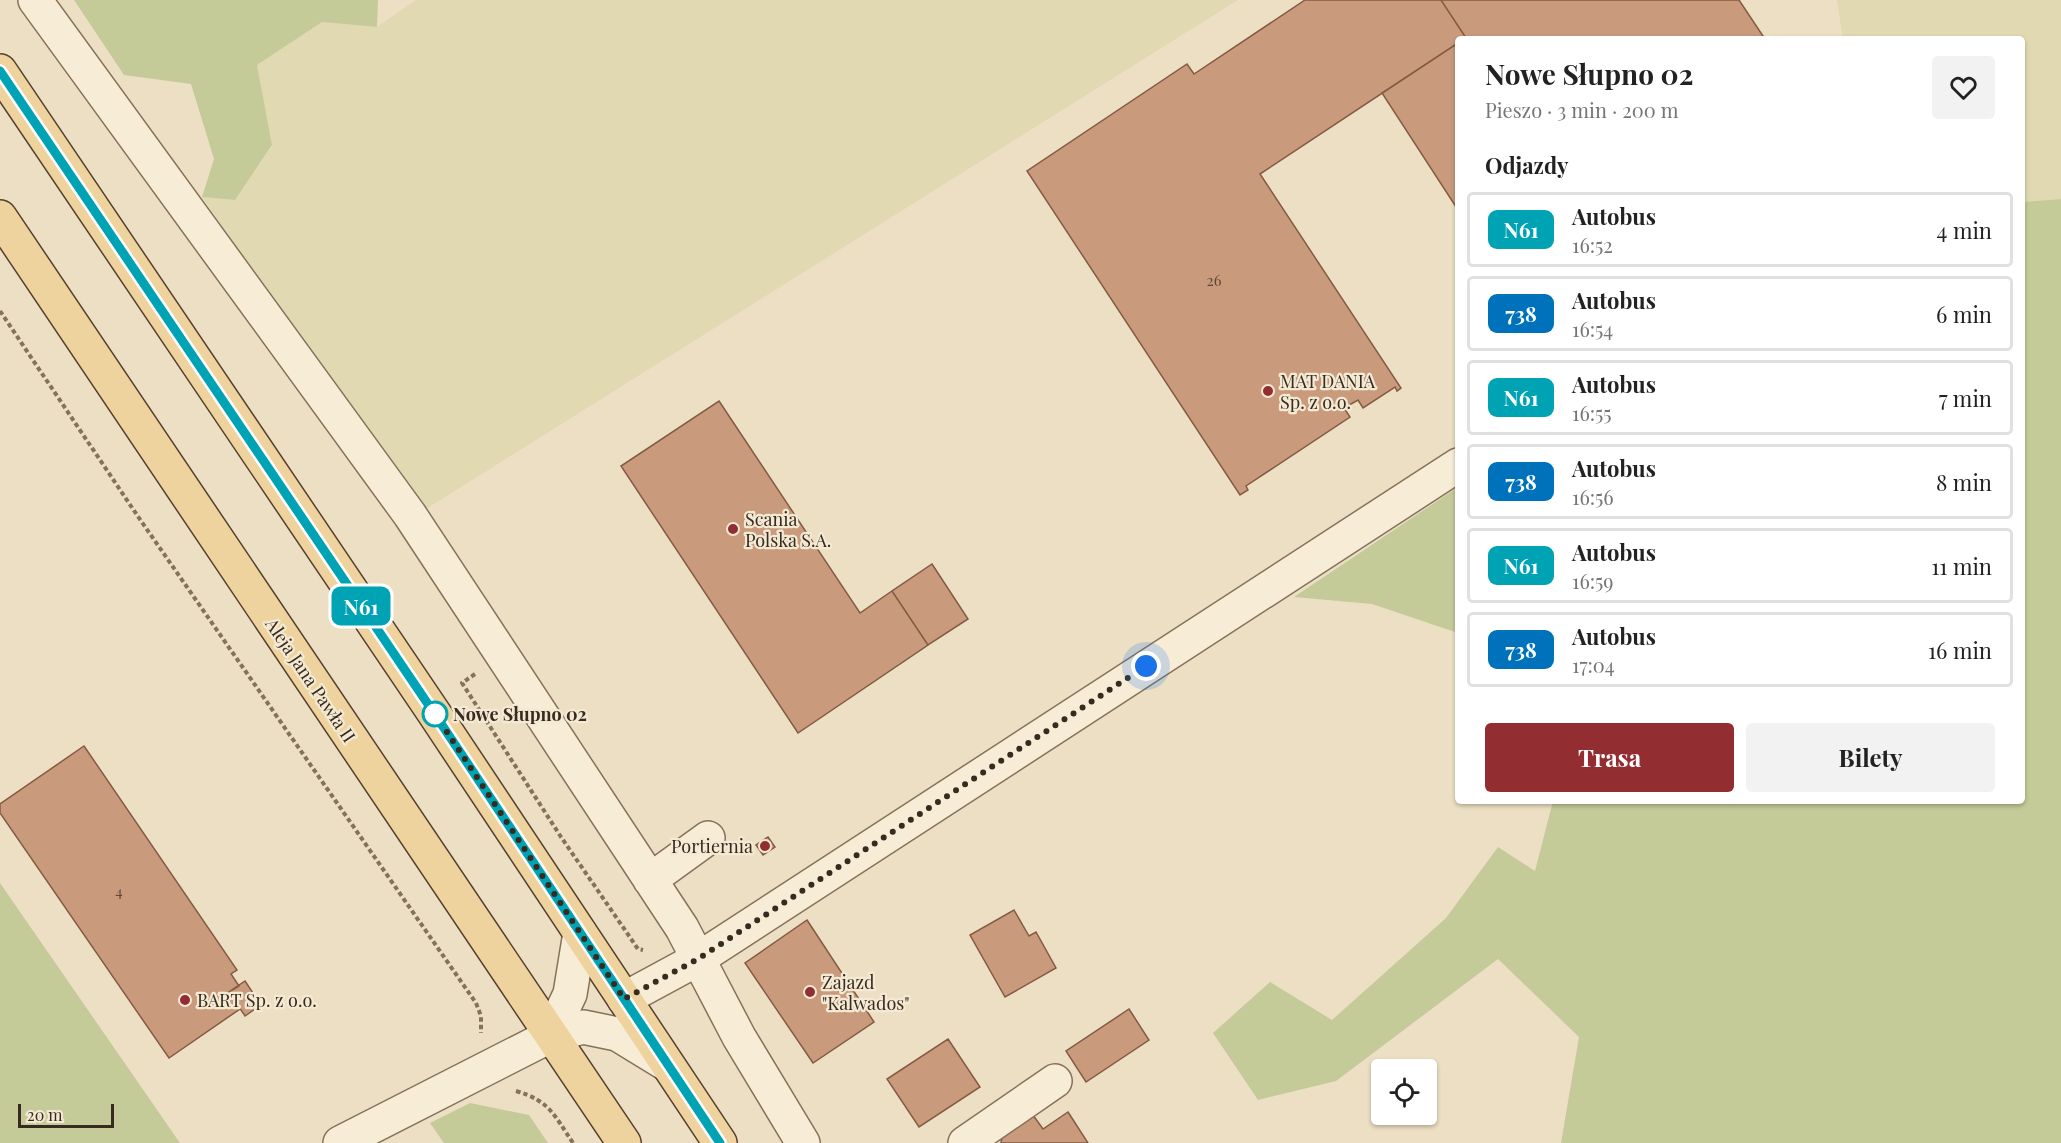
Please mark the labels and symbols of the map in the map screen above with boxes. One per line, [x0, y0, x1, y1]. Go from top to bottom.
house number: 26 [1207, 270, 1222, 290]
place label: MAT DANIA Sp. z o.o. [1280, 369, 1376, 414]
marker: MAT DANIA Sp. z o.o. [1261, 384, 1275, 398]
place label: Scania Polska S.A. [745, 507, 831, 552]
marker: Scania Polska S.A. [726, 522, 740, 536]
line badge: N61 [326, 586, 395, 626]
street label: Aleja Jana Pawła II [260, 612, 362, 747]
your location [1131, 651, 1161, 681]
marker: Nowe Słupno 02 [422, 701, 448, 727]
place label: Nowe Słupno 02 [453, 702, 587, 726]
place label: Portiernia [671, 834, 753, 858]
marker: Portiernia [758, 839, 772, 853]
house number: 4 [115, 881, 123, 901]
place label: Zajazd "Kalwados" [822, 970, 910, 1015]
marker: Zajazd "Kalwados" [803, 985, 817, 999]
place label: BART Sp. z o.o. [197, 988, 317, 1012]
marker: BART Sp. z o.o. [178, 993, 192, 1007]
scale bar [18, 1101, 114, 1128]

